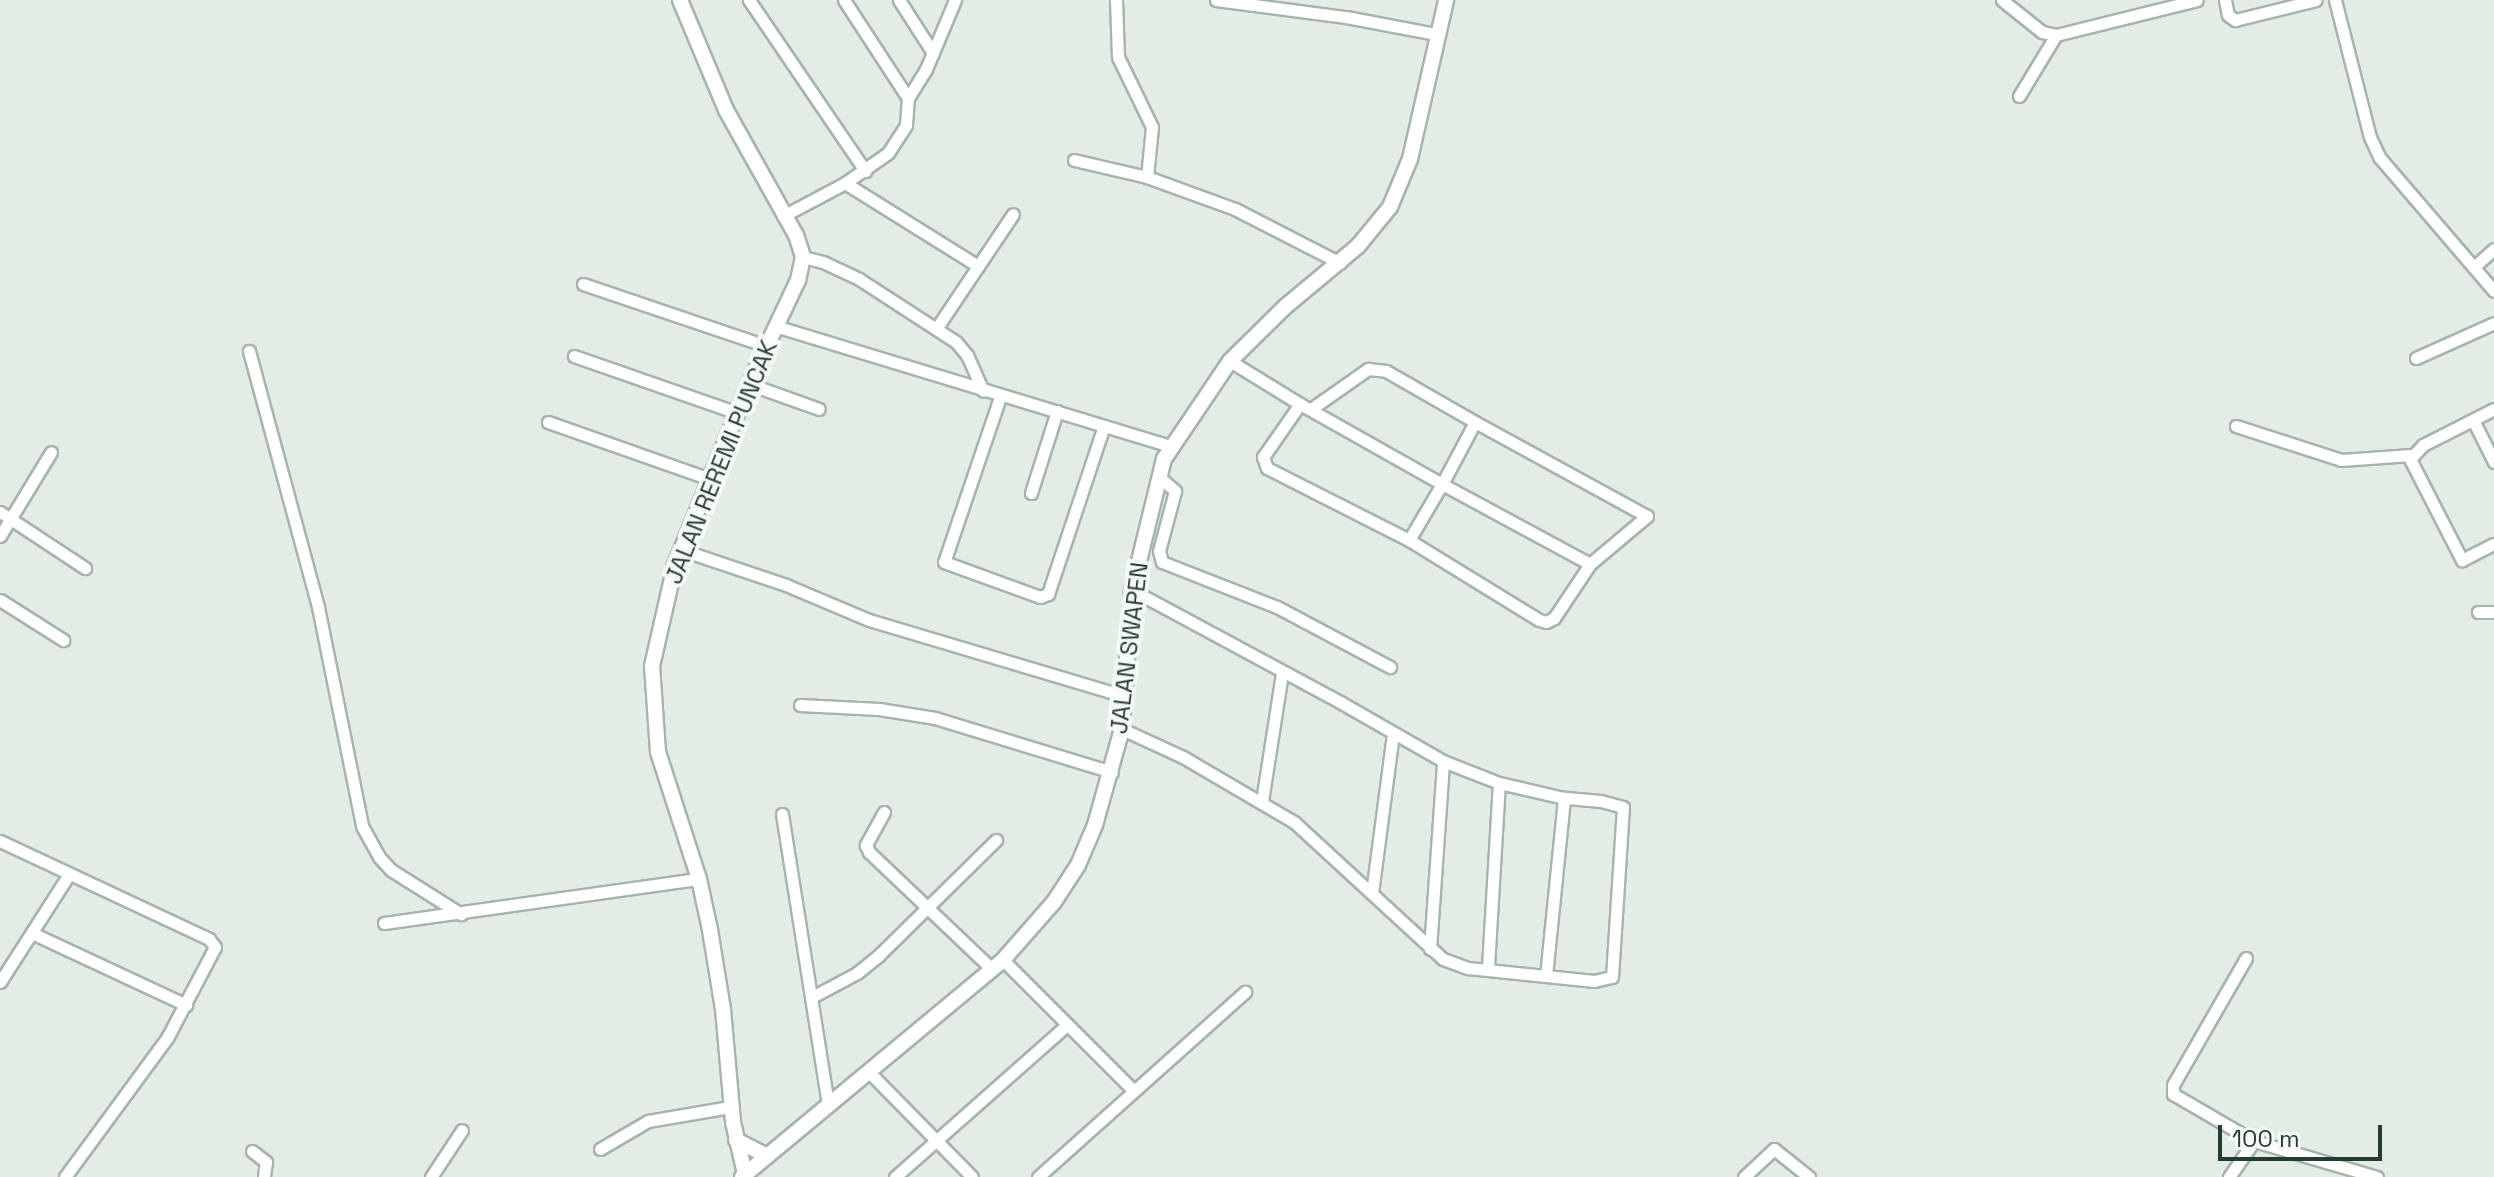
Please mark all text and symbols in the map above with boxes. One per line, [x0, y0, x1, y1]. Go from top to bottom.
street label: JALAN REREMI PUNCAK [659, 336, 783, 588]
street label: JALAN SWAPEN [1104, 560, 1154, 736]
scale bar [2222, 1109, 2386, 1159]
text: 100 m [2232, 1123, 2300, 1154]

